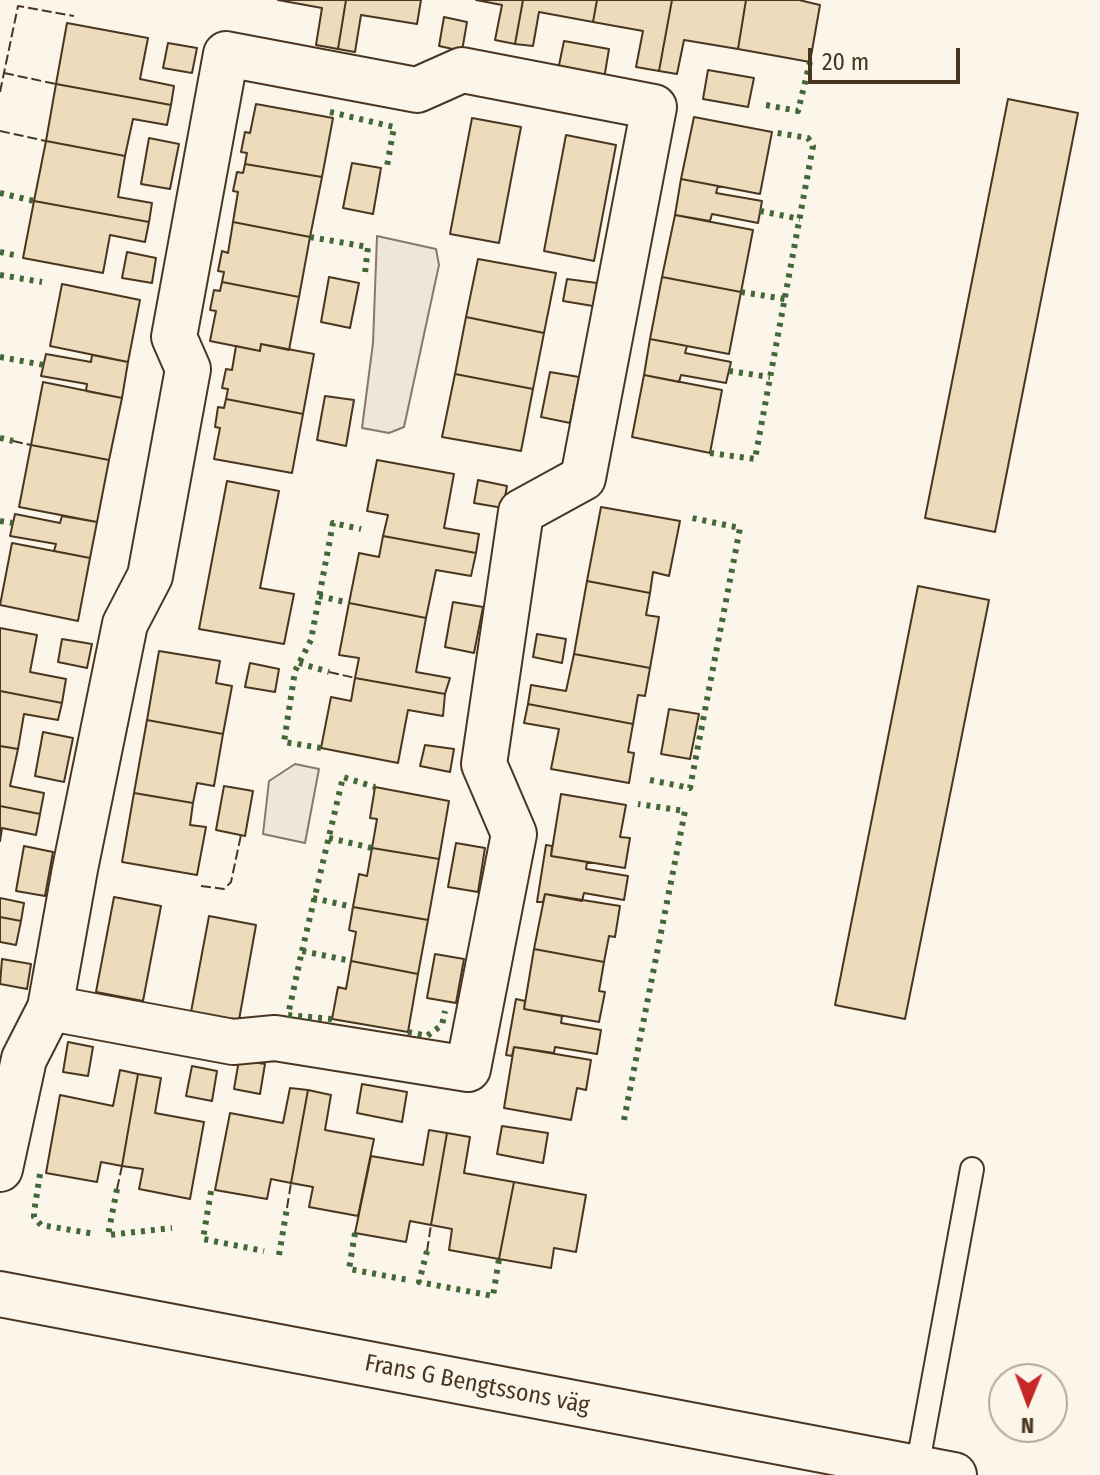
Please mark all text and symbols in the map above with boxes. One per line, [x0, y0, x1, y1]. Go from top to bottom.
scale bar [812, 32, 964, 82]
text: 20 m [822, 48, 869, 76]
street label: Frans G Bengtssons väg [362, 1349, 592, 1421]
north arrow [988, 1363, 1068, 1443]
text: N [1021, 1412, 1034, 1439]

